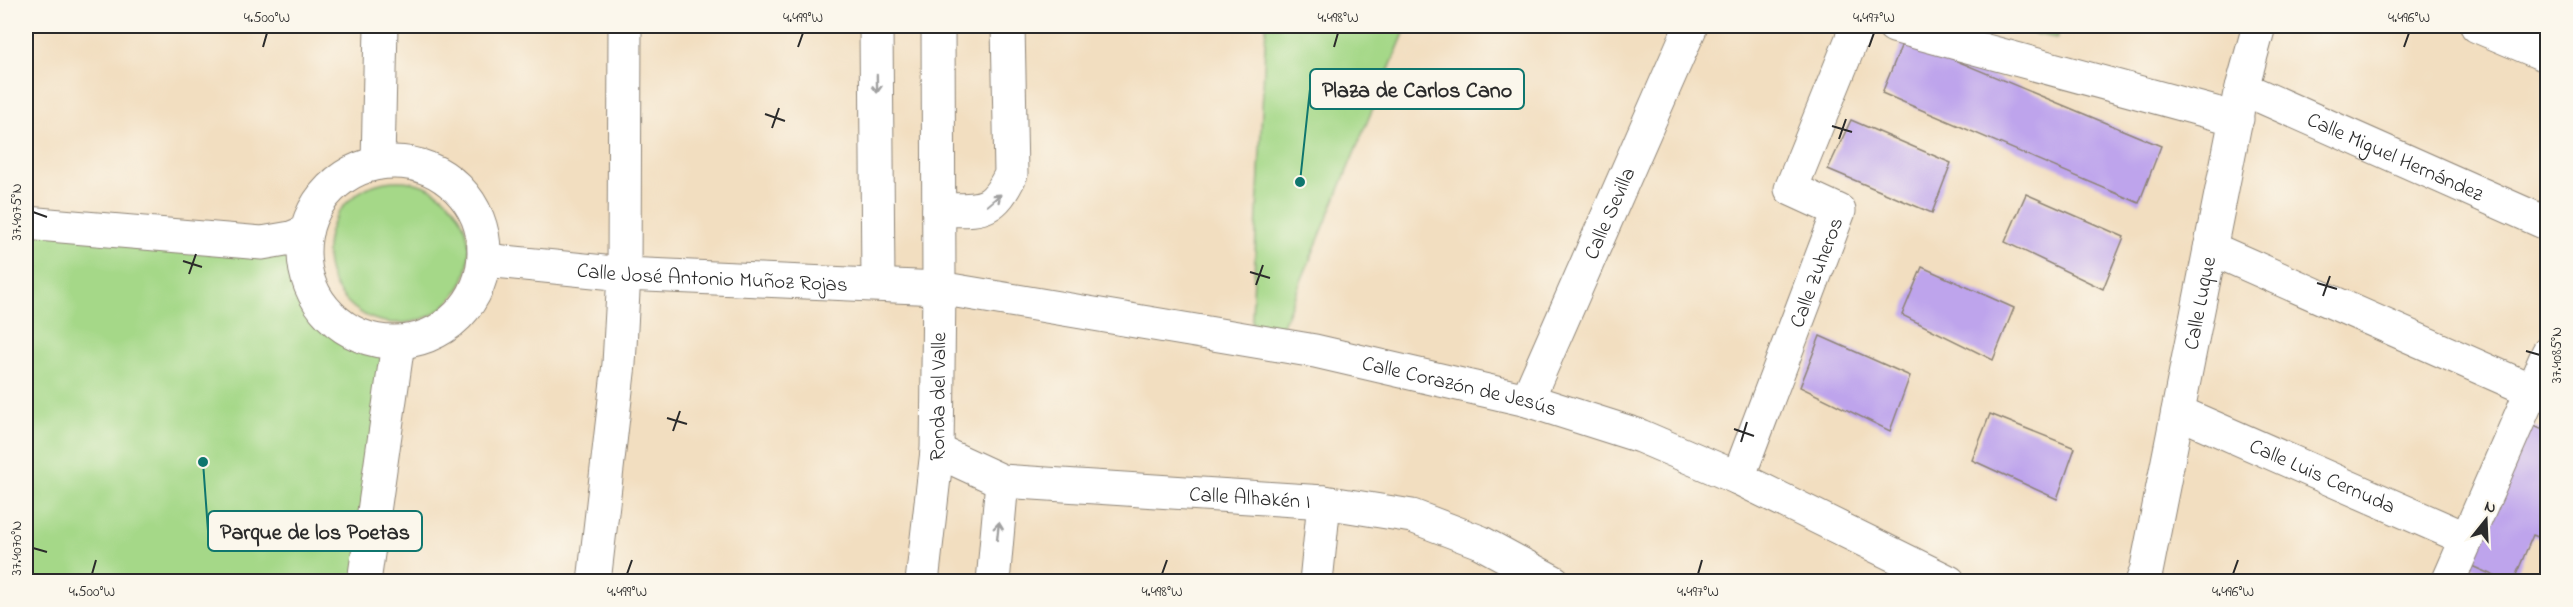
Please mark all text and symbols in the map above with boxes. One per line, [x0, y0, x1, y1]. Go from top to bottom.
text: 4.500°W [244, 7, 290, 29]
text: 4.499°W [783, 7, 823, 29]
text: 4.498°W [1317, 7, 1359, 29]
text: 4.497°W [1853, 7, 1895, 29]
text: 4.496°W [2388, 7, 2430, 29]
callout: Plaza de Carlos Cano [1310, 69, 1524, 109]
one-way arrow [872, 73, 883, 93]
text: Plaza de Carlos Cano [1322, 76, 1512, 108]
street label: Calle Miguel Hernández [2302, 106, 2488, 210]
street label: Calle Sevilla [1577, 163, 1644, 265]
text: 37.4075°N [6, 183, 28, 241]
one-way arrow [986, 193, 1002, 206]
street label: Calle Zuheros [1783, 213, 1852, 333]
street label: Calle Luque [2177, 254, 2225, 353]
street label: Calle José Antonio Muñoz Rojas [575, 256, 848, 301]
text: 37.4085°N [2546, 327, 2568, 383]
street label: Ronda del Valle [923, 332, 955, 463]
street label: Calle Corazón de Jesús [1359, 349, 1561, 426]
street label: Calle Luis Cernuda [2244, 432, 2400, 523]
street label: Calle Alhakén I [1188, 480, 1311, 518]
north arrow [2456, 490, 2516, 550]
text: N [2481, 495, 2499, 521]
callout: Parque de los Poetas [208, 511, 422, 551]
text: Parque de los Poetas [220, 518, 410, 550]
text: 37.4070°N [6, 521, 28, 575]
one-way arrow [993, 522, 1004, 542]
text: 4.500°W [69, 581, 115, 603]
text: 4.499°W [607, 581, 647, 603]
text: 4.498°W [1141, 581, 1183, 603]
text: 4.497°W [1677, 581, 1719, 603]
text: 4.496°W [2212, 581, 2254, 603]

